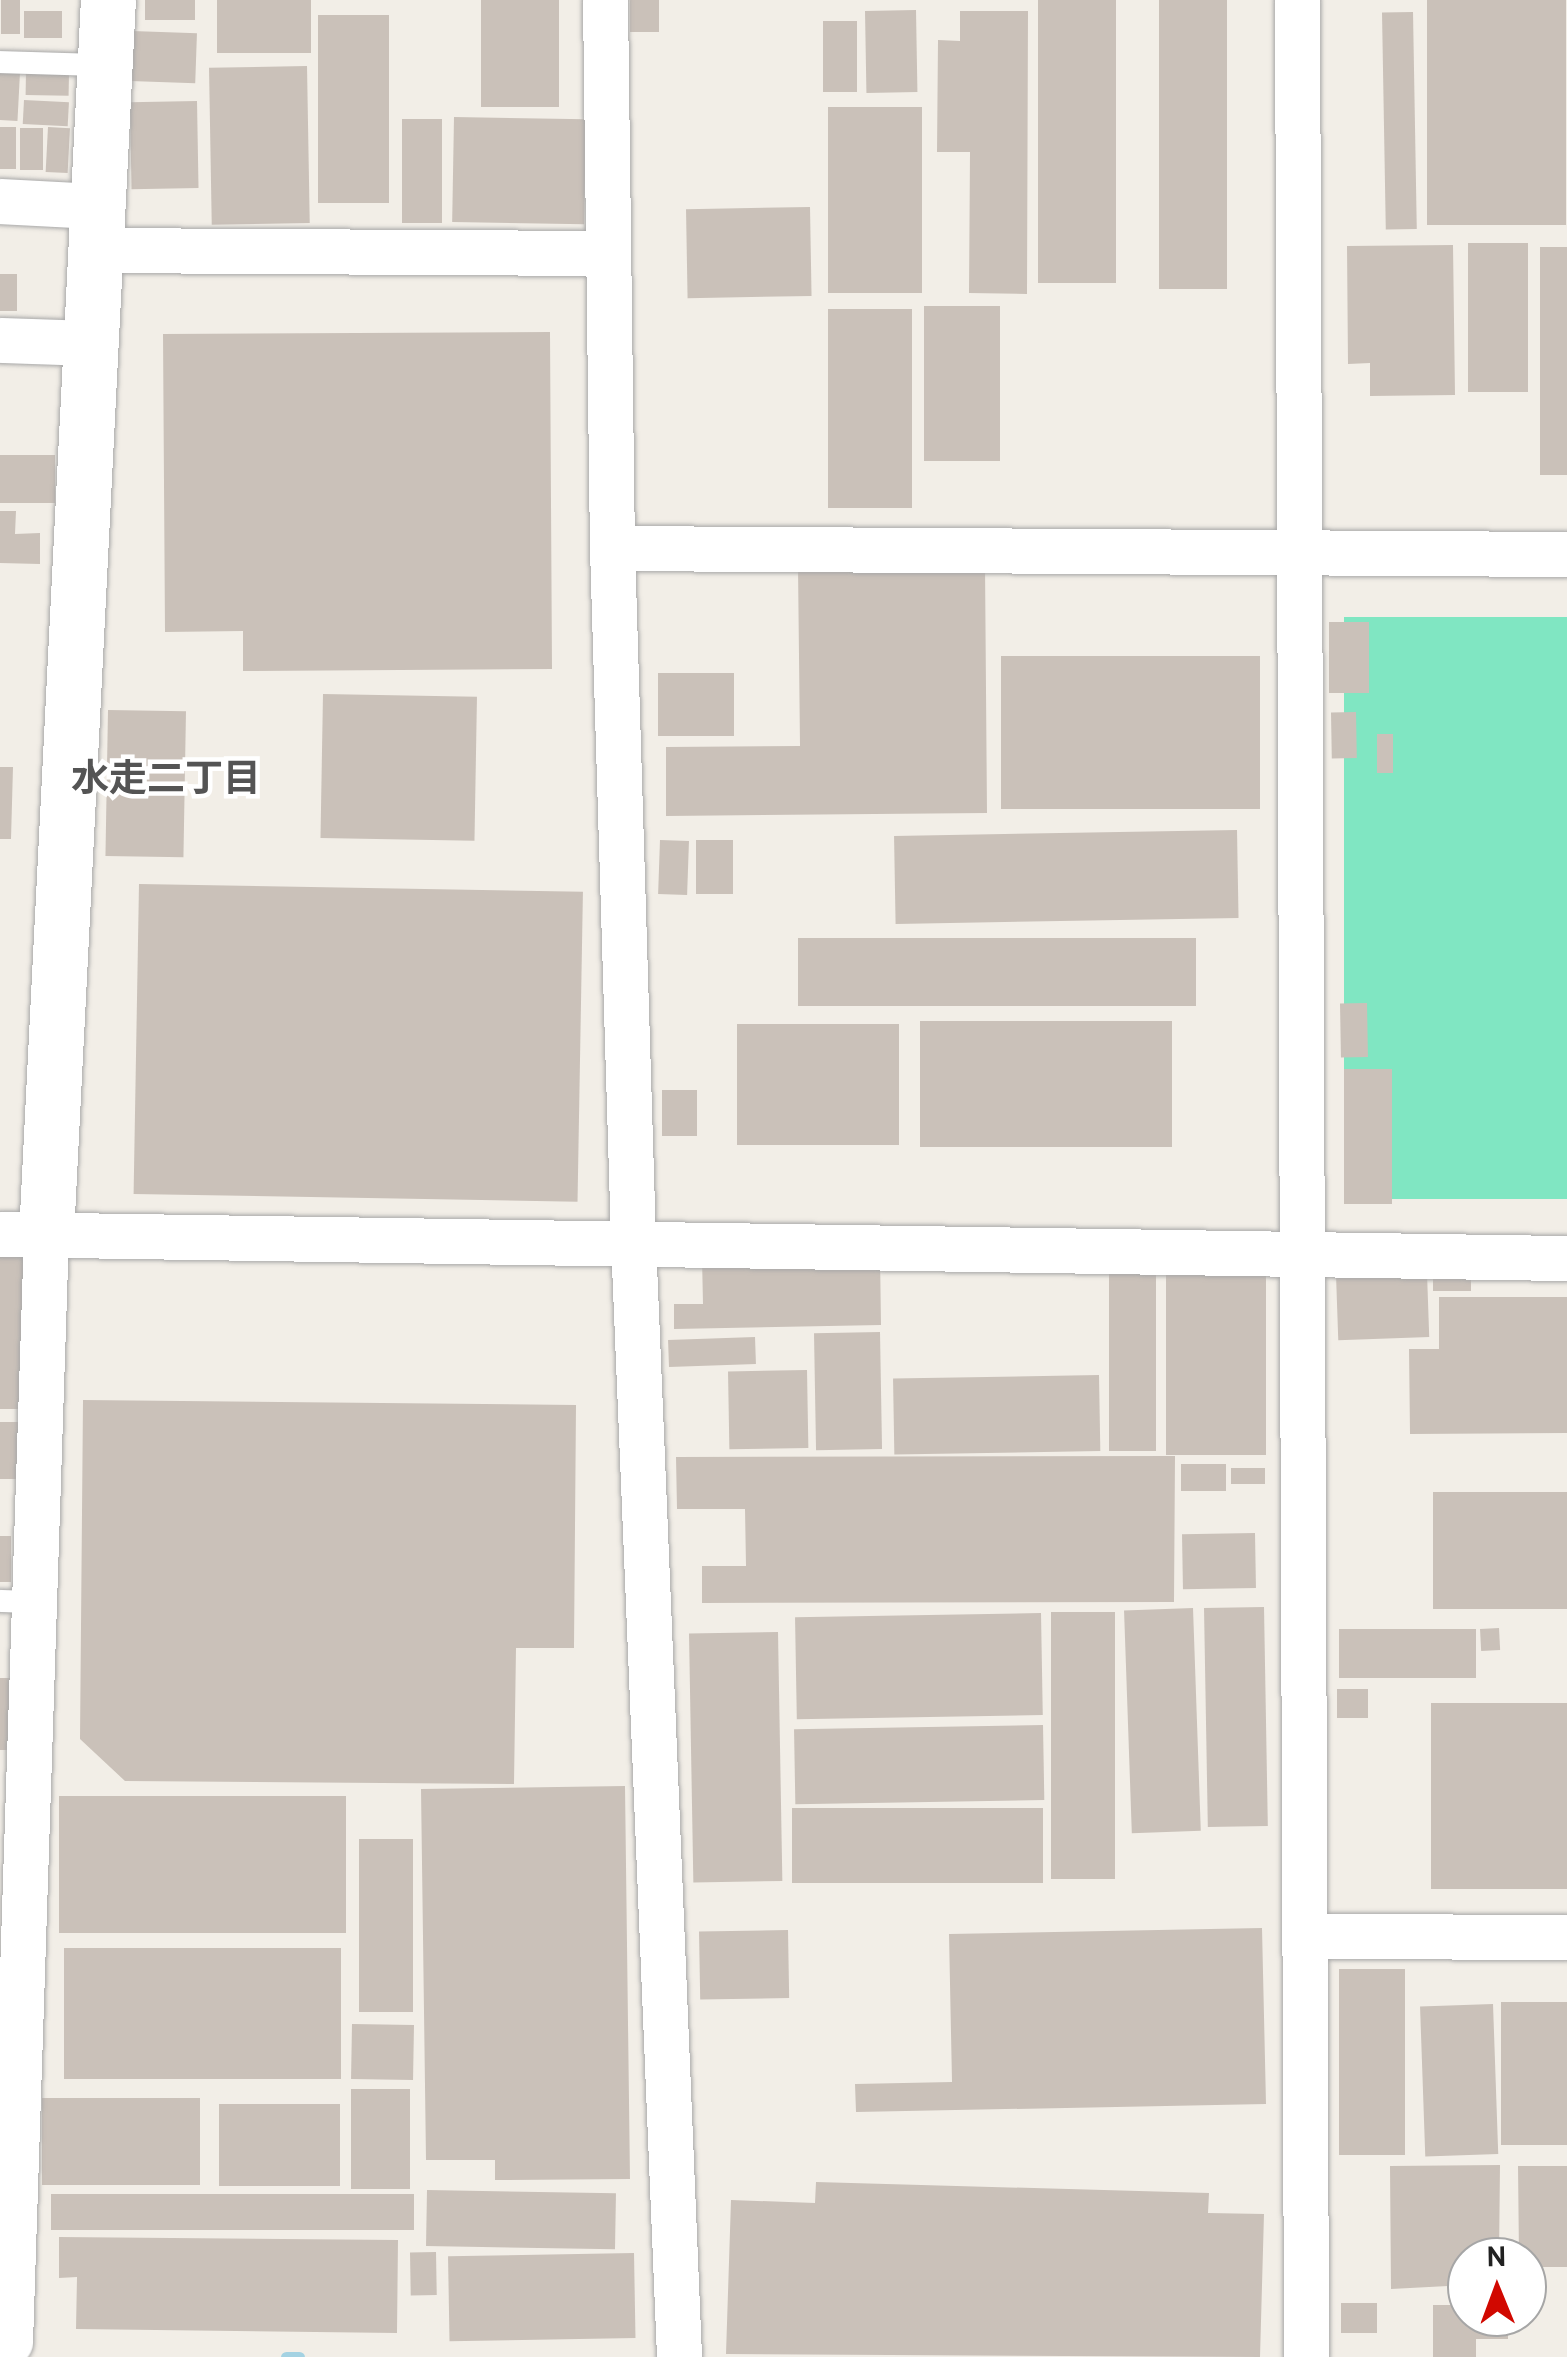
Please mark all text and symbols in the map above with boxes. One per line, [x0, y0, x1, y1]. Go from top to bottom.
district label: 水走二丁目 [71, 759, 261, 805]
north arrow [1447, 2237, 1547, 2337]
text: N [1486, 2241, 1507, 2277]

